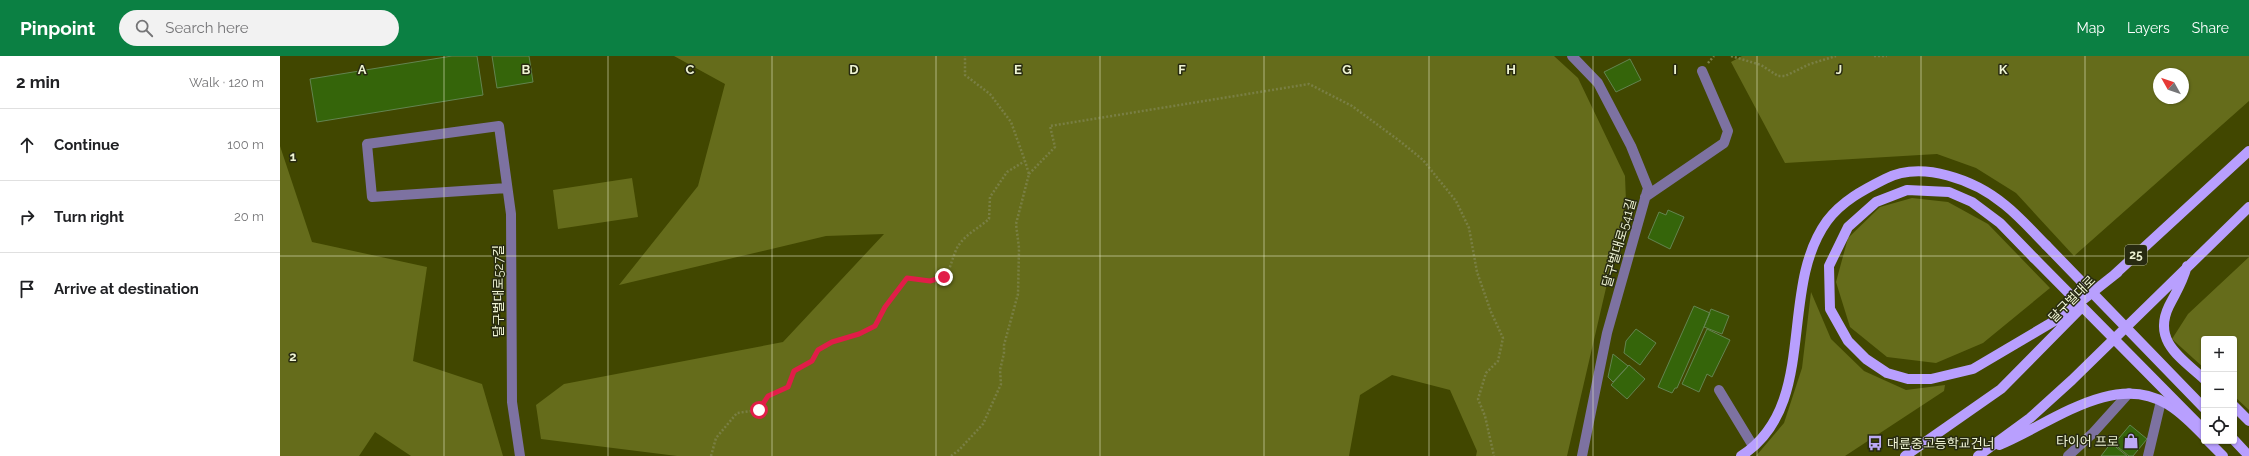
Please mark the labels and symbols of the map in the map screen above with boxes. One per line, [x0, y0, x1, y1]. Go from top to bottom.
text: A [358, 62, 367, 77]
text: B [522, 62, 531, 77]
text: C [686, 62, 695, 77]
text: D [849, 62, 859, 77]
text: E [1014, 62, 1022, 77]
text: F [1178, 62, 1186, 77]
text: G [1342, 62, 1352, 77]
text: H [1506, 62, 1516, 77]
text: I [1673, 62, 1677, 77]
text: J [1836, 62, 1842, 77]
text: K [1999, 62, 2008, 77]
north arrow [2153, 68, 2189, 104]
text: 1 [290, 149, 297, 164]
street label: 달구벌대로541길 [1599, 197, 1639, 289]
street label: 달구벌대로527길 [491, 245, 506, 337]
road number: 25 [2125, 245, 2147, 265]
route end [935, 268, 953, 286]
street label: 달구벌대로 [2046, 273, 2098, 325]
text: 2 [289, 349, 297, 364]
route start [750, 401, 768, 419]
shop icon: 타이어 프로 [2122, 432, 2140, 450]
bus stop icon: 대륜중고등학교건너 [1866, 434, 1884, 452]
place label: 타이어 프로 [2056, 434, 2119, 449]
place label: 대륜중고등학교건너 [1887, 436, 1995, 451]

